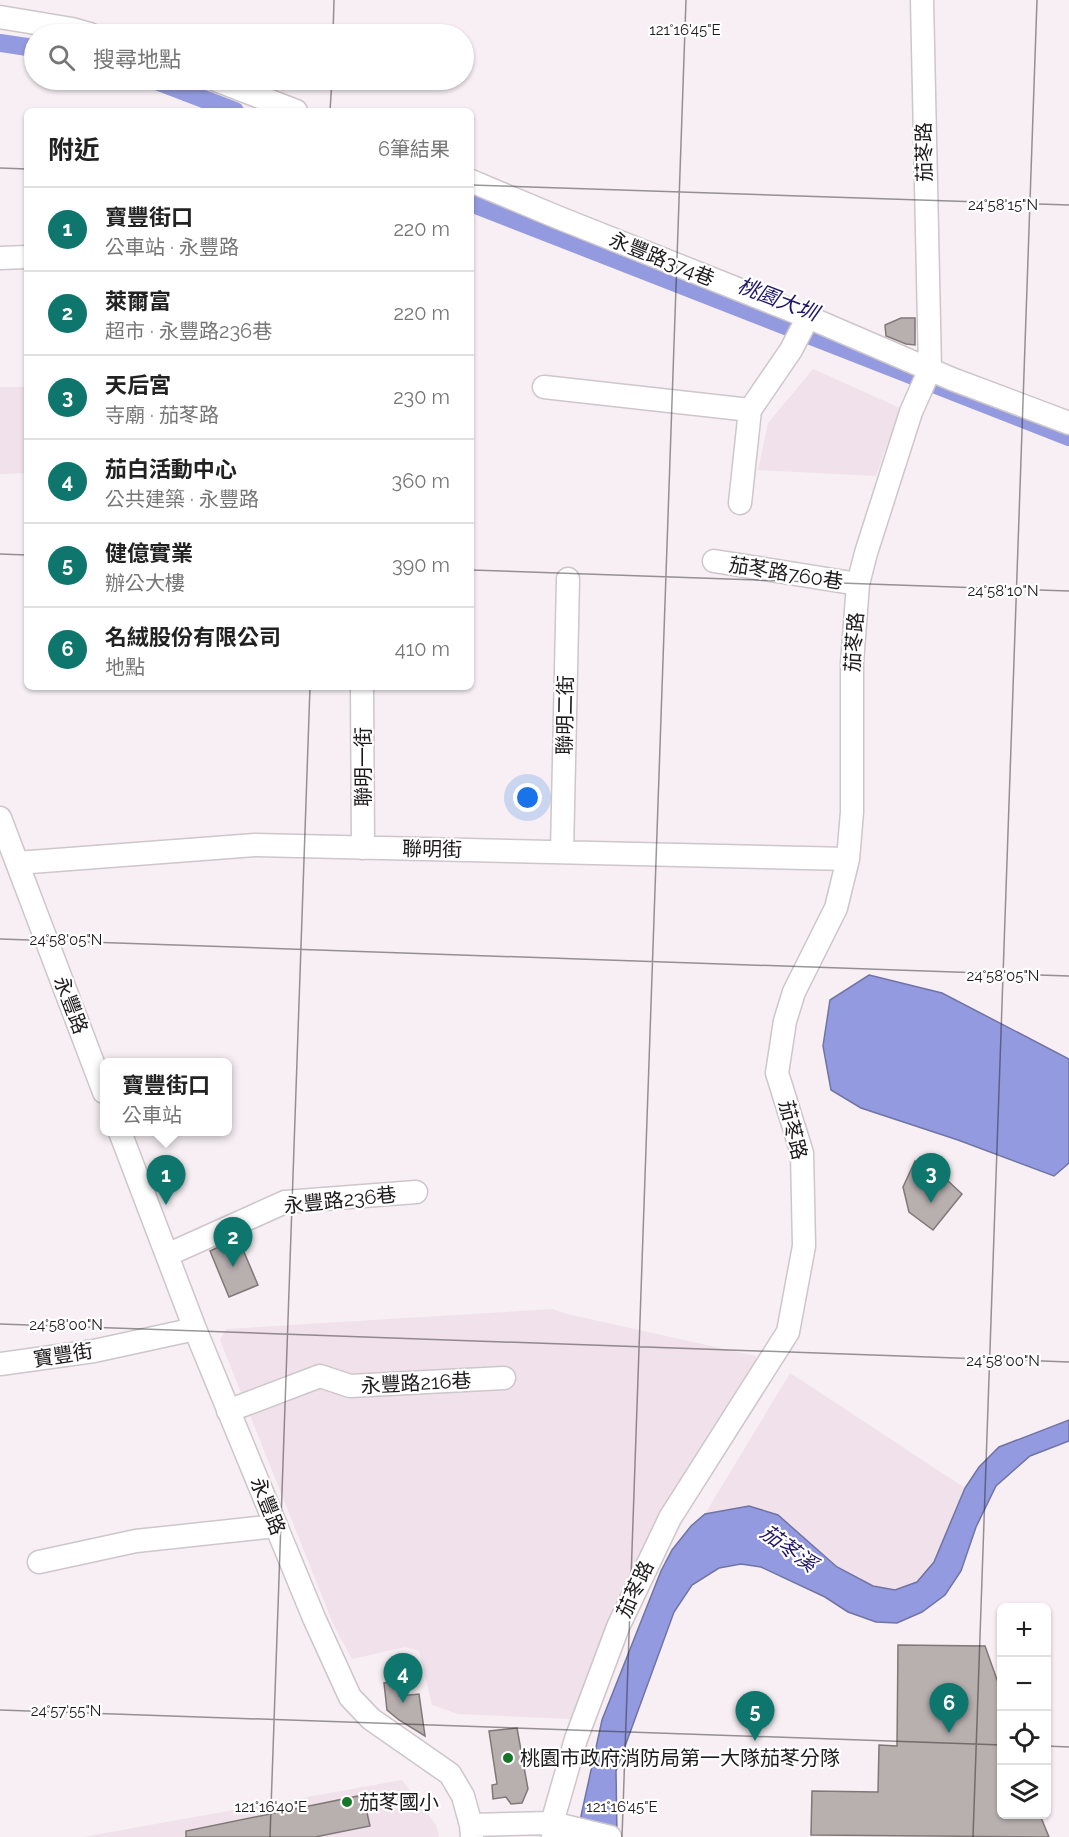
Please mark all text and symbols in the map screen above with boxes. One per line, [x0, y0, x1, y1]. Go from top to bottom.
text: 121°16'45"E [649, 21, 721, 39]
search box [24, 24, 474, 90]
icon: search [45, 41, 78, 74]
text: 搜尋地點 [93, 46, 181, 72]
street label: 茄苳路 [911, 122, 937, 182]
text: 附近 [48, 135, 100, 165]
text: 6筆結果 [378, 137, 450, 161]
text: 24°58'15"N [968, 196, 1038, 214]
text: 寶豐街口 [105, 204, 193, 230]
text: 1 [63, 217, 72, 241]
text: 220 m [393, 217, 450, 241]
street label: 永豐路374巷 [606, 227, 718, 291]
text: 公車站 · 永豐路 [105, 235, 239, 259]
water label: 桃園大圳 [734, 272, 824, 327]
text: 萊爾富 [105, 288, 171, 314]
text: 2 [62, 301, 73, 325]
text: 220 m [393, 301, 450, 325]
text: 超市 · 永豐路236巷 [105, 319, 272, 343]
text: 天后宮 [105, 372, 171, 398]
text: 3 [62, 385, 73, 409]
text: 230 m [393, 385, 450, 409]
text: 寺廟 · 茄苳路 [105, 403, 219, 427]
text: 茄白活動中心 [105, 456, 237, 482]
text: 4 [62, 469, 73, 493]
text: 360 m [392, 469, 450, 493]
text: 公共建築 · 永豐路 [105, 487, 259, 511]
text: 健億實業 [105, 540, 193, 566]
street label: 茄苳路760巷 [727, 552, 845, 594]
text: 5 [62, 553, 73, 577]
text: 390 m [392, 553, 450, 577]
text: 辦公大樓 [105, 571, 185, 595]
text: 24°58'10"N [967, 582, 1039, 600]
street label: 茄苳路 [840, 611, 868, 673]
text: 名絨股份有限公司 [105, 624, 281, 650]
text: 6 [61, 637, 74, 661]
text: 410 m [395, 637, 450, 661]
text: 地點 [105, 655, 145, 679]
street label: 聯明二街 [552, 675, 578, 755]
street label: 聯明一街 [351, 727, 375, 807]
your location [513, 783, 542, 812]
street label: 聯明街 [402, 836, 462, 862]
text: 24°58'05"N [30, 931, 102, 949]
text: 24°58'05"N [967, 967, 1039, 985]
street label: 永豐路 [49, 973, 93, 1037]
popup [100, 1058, 232, 1136]
text: 寶豐街口 [122, 1072, 210, 1098]
street label: 茄苳路 [774, 1098, 812, 1162]
text: 公車站 [122, 1103, 182, 1127]
pin: 3 [912, 1154, 950, 1203]
pin: 1 [146, 1156, 186, 1205]
street label: 永豐路236巷 [282, 1182, 398, 1218]
pin: 2 [214, 1218, 252, 1267]
text: 24°58'00"N [29, 1316, 103, 1334]
street label: 寶豐街 [31, 1338, 95, 1372]
text: 24°58'00"N [966, 1352, 1040, 1370]
street label: 永豐路216巷 [360, 1368, 472, 1398]
street label: 永豐路 [246, 1474, 290, 1538]
water label: 茄苳溪 [756, 1519, 824, 1578]
street label: 茄苳路 [611, 1557, 659, 1621]
map controls [997, 1603, 1051, 1819]
button: + [997, 1603, 1051, 1657]
pin: 4 [384, 1654, 422, 1703]
button: − [997, 1657, 1051, 1711]
pin: 6 [930, 1684, 968, 1733]
pin: 5 [736, 1692, 774, 1741]
text: 24°57'55"N [31, 1702, 101, 1720]
button: locate [997, 1711, 1051, 1765]
place label: 桃園市政府消防局第一大隊茄苳分隊 [520, 1746, 840, 1770]
marker: 桃園市政府消防局第一大隊茄苳分隊 [501, 1751, 515, 1765]
button: layers [997, 1765, 1051, 1819]
place label: 茄苳國小 [359, 1790, 439, 1814]
marker: 茄苳國小 [340, 1795, 354, 1809]
text: 121°16'40"E [235, 1798, 307, 1816]
text: 121°16'45"E [586, 1798, 658, 1816]

